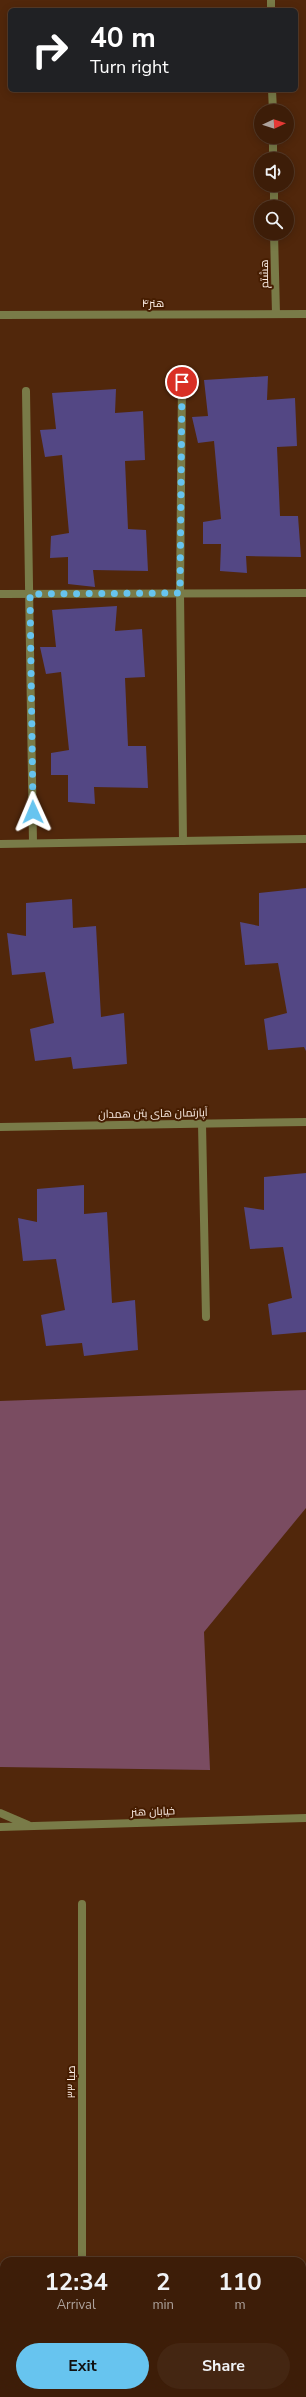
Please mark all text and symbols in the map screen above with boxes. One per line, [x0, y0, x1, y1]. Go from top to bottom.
text: 40 m [90, 19, 156, 57]
icon: right [24, 24, 76, 76]
text: Turn right [90, 55, 169, 79]
north arrow [254, 104, 294, 144]
map controls [254, 104, 294, 240]
button: sound [254, 152, 294, 192]
button: search [254, 200, 294, 240]
street label: هشتم [257, 260, 272, 288]
street label: هنر۴ [142, 296, 164, 311]
pin [165, 365, 199, 399]
icon: arrive [171, 371, 193, 393]
position arrow [12, 791, 54, 833]
street label: آپارتمان های بتن همدان [98, 1105, 208, 1122]
street label: خیابان هنر [130, 1803, 175, 1820]
street label: ۳۳ صبا [64, 2065, 79, 2099]
text: 12:34 [44, 2266, 108, 2298]
text: 2 [156, 2266, 170, 2298]
text: 110 [218, 2266, 262, 2298]
text: Arrival [57, 2296, 96, 2314]
text: min [152, 2296, 174, 2314]
text: m [234, 2296, 246, 2314]
button: Exit [16, 2343, 149, 2389]
button: Share [157, 2343, 290, 2389]

